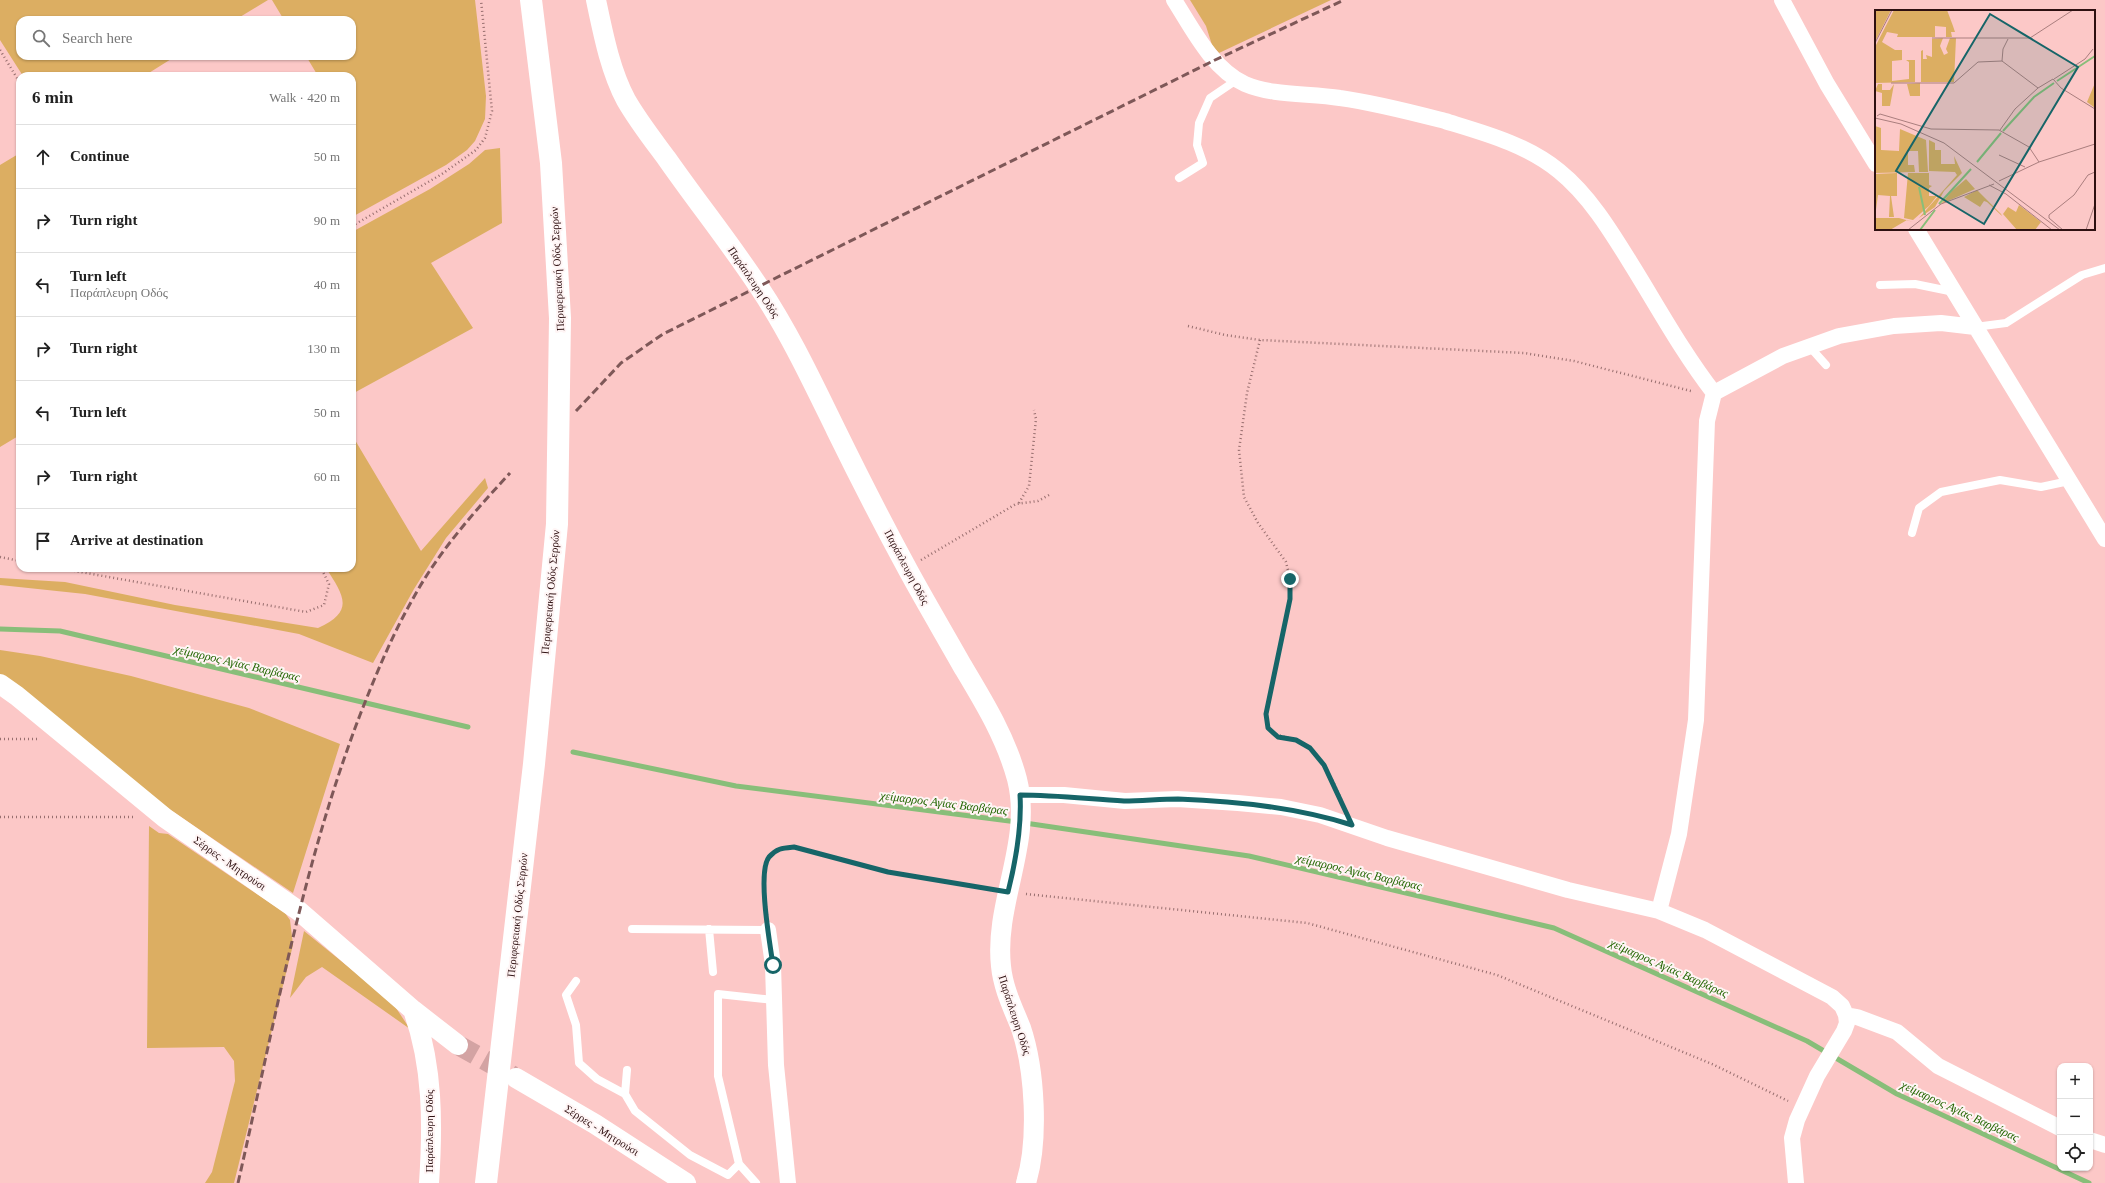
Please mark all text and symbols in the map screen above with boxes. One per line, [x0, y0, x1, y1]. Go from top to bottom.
inset map [1875, 10, 2095, 230]
search box [16, 16, 356, 60]
icon: search [30, 27, 52, 49]
text: Search here [62, 30, 132, 46]
text: 6 min [32, 88, 73, 107]
text: Walk · 420 m [269, 90, 340, 105]
icon: ahead [32, 146, 54, 168]
text: Continue [70, 148, 129, 164]
text: 50 m [314, 149, 340, 164]
street label: Περιφερειακή Οδός Σερρών [548, 206, 566, 332]
icon: right [32, 210, 54, 232]
text: Turn right [70, 212, 137, 228]
text: 90 m [314, 213, 340, 228]
street label: Παράπλευρη Οδός [726, 244, 783, 320]
text: Turn left [70, 268, 127, 284]
icon: left [32, 274, 54, 296]
text: 40 m [314, 277, 340, 292]
text: Παράπλευρη Οδός [70, 285, 168, 300]
icon: right [32, 338, 54, 360]
text: Turn right [70, 340, 137, 356]
text: 130 m [307, 341, 340, 356]
icon: left [32, 402, 54, 424]
text: Turn left [70, 404, 127, 420]
text: 50 m [314, 405, 340, 420]
icon: right [32, 466, 54, 488]
text: Turn right [70, 468, 137, 484]
text: 60 m [314, 469, 340, 484]
street label: Παράπλευρη Οδός [882, 528, 932, 607]
street label: Περιφερειακή Οδός Σερρών [539, 529, 561, 655]
icon: arrive [32, 530, 54, 552]
text: Arrive at destination [70, 532, 203, 548]
route end [1281, 570, 1299, 588]
water label: χείμαρρος Αγίας Βαρβάρας [172, 642, 301, 684]
water label: χείμαρρος Αγίας Βαρβάρας [878, 788, 1009, 818]
street label: Σέρρες - Μητρούσι [192, 834, 268, 892]
water label: χείμαρρος Αγίας Βαρβάρας [1294, 851, 1423, 893]
street label: Περιφερειακή Οδός Σερρών [505, 852, 529, 978]
water label: χείμαρρος Αγίας Βαρβάρας [1607, 935, 1731, 1001]
route start [764, 956, 782, 974]
street label: Παράπλευρη Οδός [996, 974, 1034, 1057]
map controls [2057, 1063, 2093, 1171]
button: + [2057, 1063, 2093, 1099]
water label: χείμαρρος Αγίας Βαρβάρας [1898, 1077, 2021, 1145]
street label: Παράπλευρη Οδός [423, 1089, 435, 1172]
button: − [2057, 1099, 2093, 1135]
street label: Σέρρες - Μητρούσι [563, 1102, 641, 1158]
button: locate [2057, 1135, 2093, 1171]

